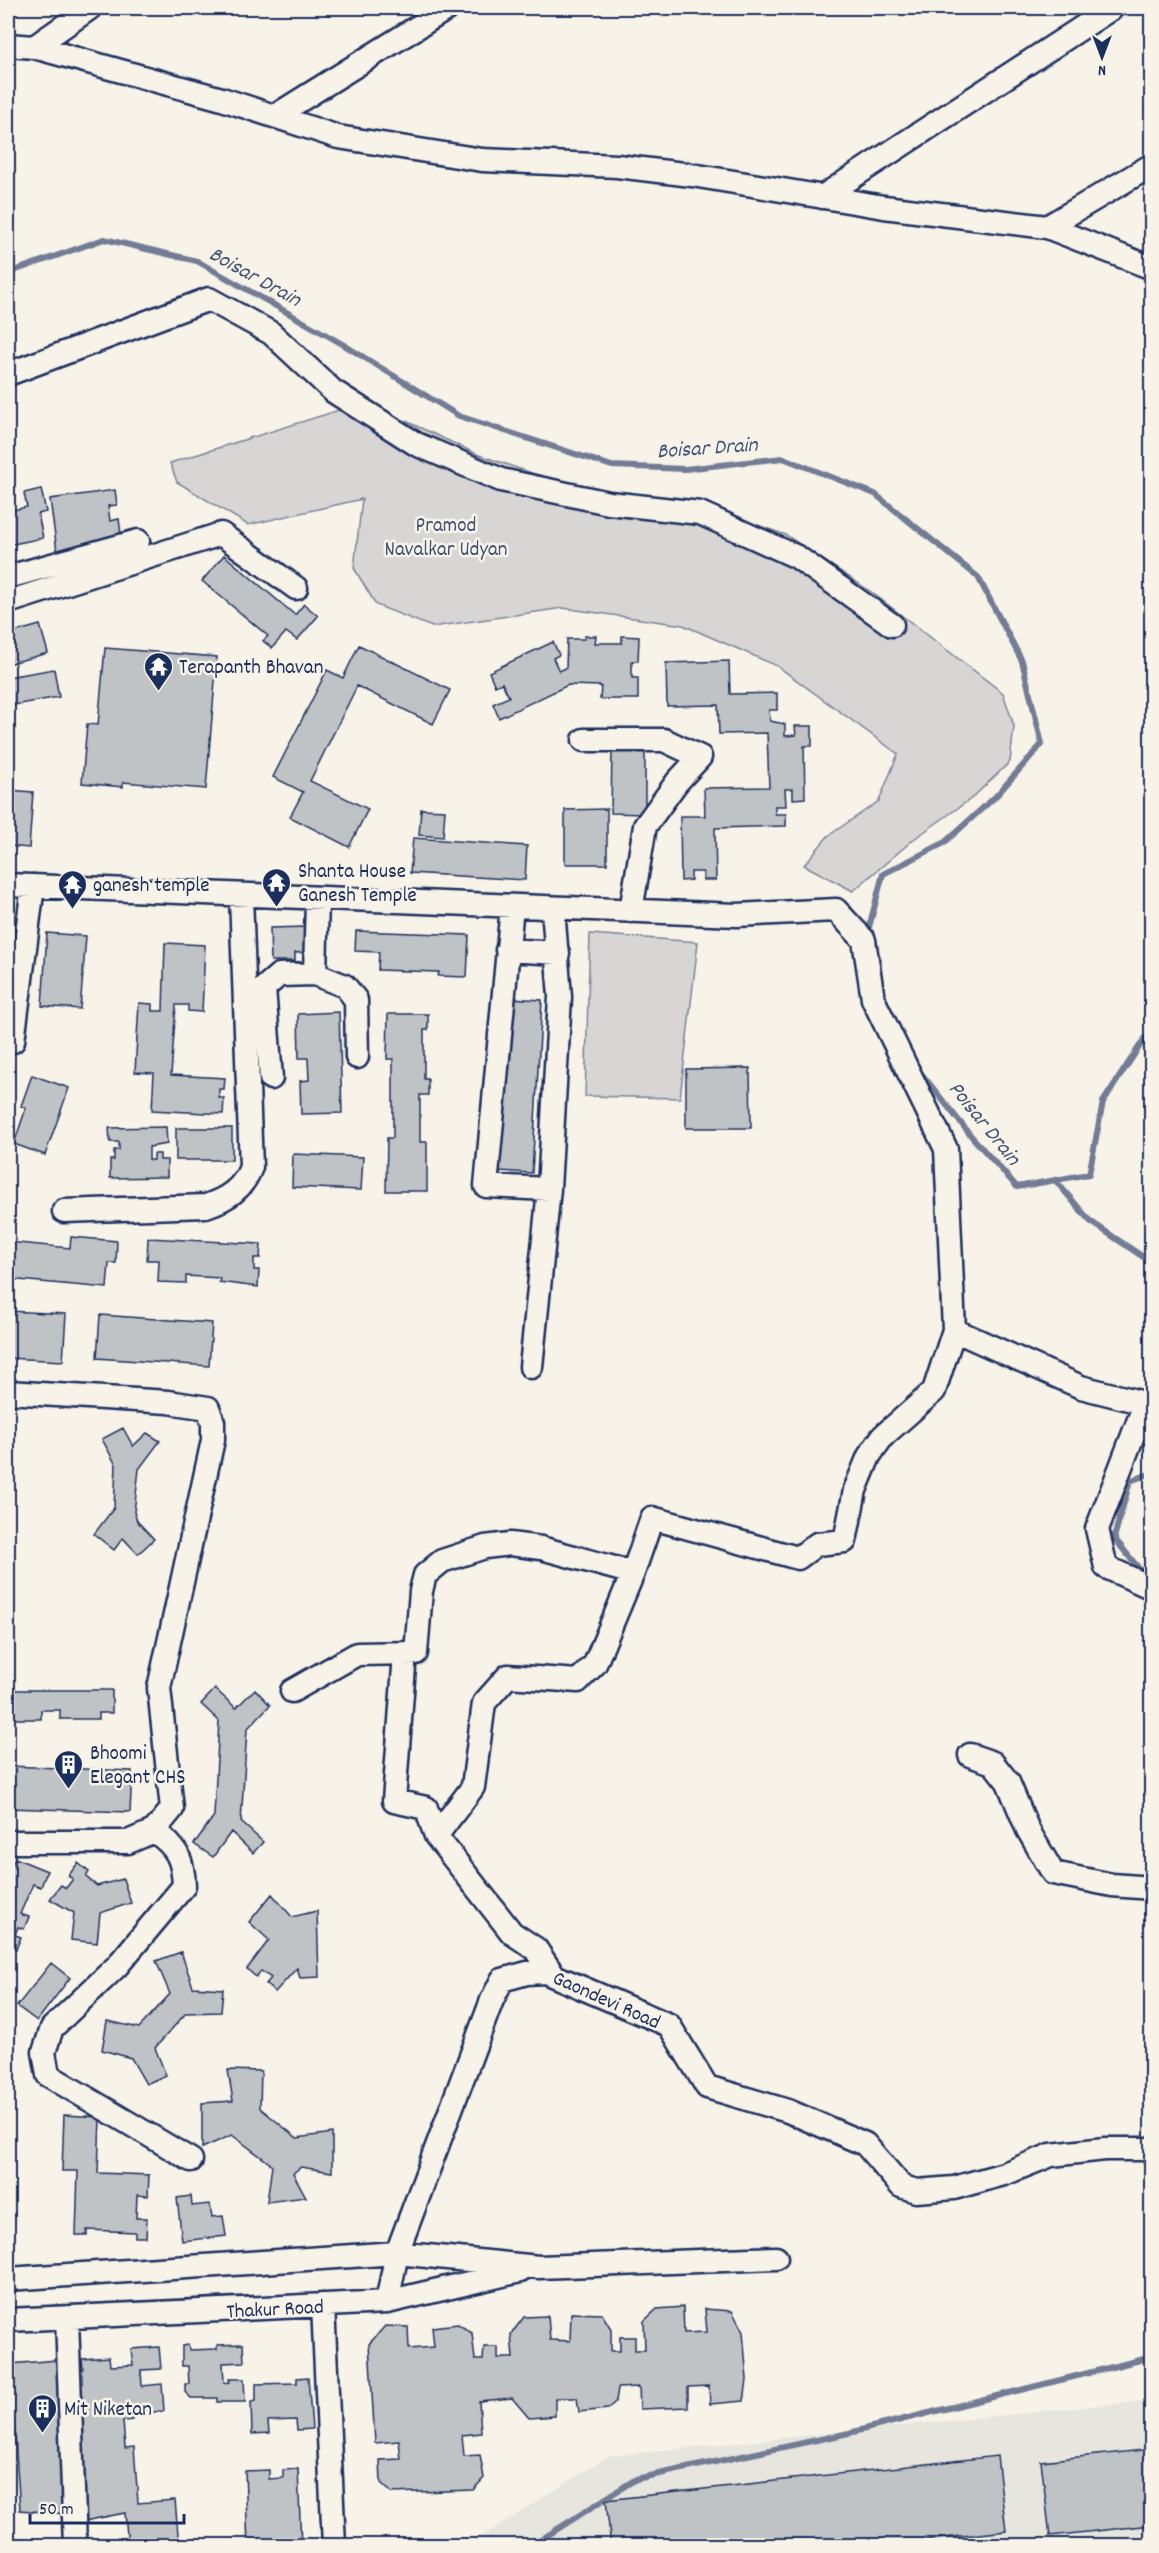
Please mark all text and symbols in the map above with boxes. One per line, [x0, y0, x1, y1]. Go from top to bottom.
north arrow [1072, 27, 1132, 87]
text: N [1098, 58, 1106, 81]
water label: Boisar Drain [203, 240, 307, 317]
water label: Boisar Drain [656, 430, 760, 468]
park label: Pramod Navalkar Udyan [385, 512, 507, 566]
temple icon: Terapanth Bhavan [142, 650, 174, 692]
place label: Terapanth Bhavan [179, 654, 323, 684]
place label: Shanta House Ganesh Temple [298, 858, 417, 912]
temple icon: Shanta House Ganesh Temple [261, 866, 293, 908]
temple icon: ganesh temple [56, 868, 88, 910]
place label: ganesh temple [93, 872, 210, 902]
water label: Poisar Drain [940, 1075, 1028, 1174]
place label: Bhoomi Elegant CHS [90, 1740, 185, 1794]
building icon: Bhoomi Elegant CHS [53, 1748, 85, 1790]
street label: Gaondevi Road [547, 1965, 665, 2039]
street label: Thakur Road [226, 2293, 325, 2329]
building icon: Mit Niketan [27, 2392, 59, 2434]
place label: Mit Niketan [64, 2396, 152, 2426]
scale bar [30, 2487, 184, 2525]
text: 50 m [39, 2498, 74, 2523]

